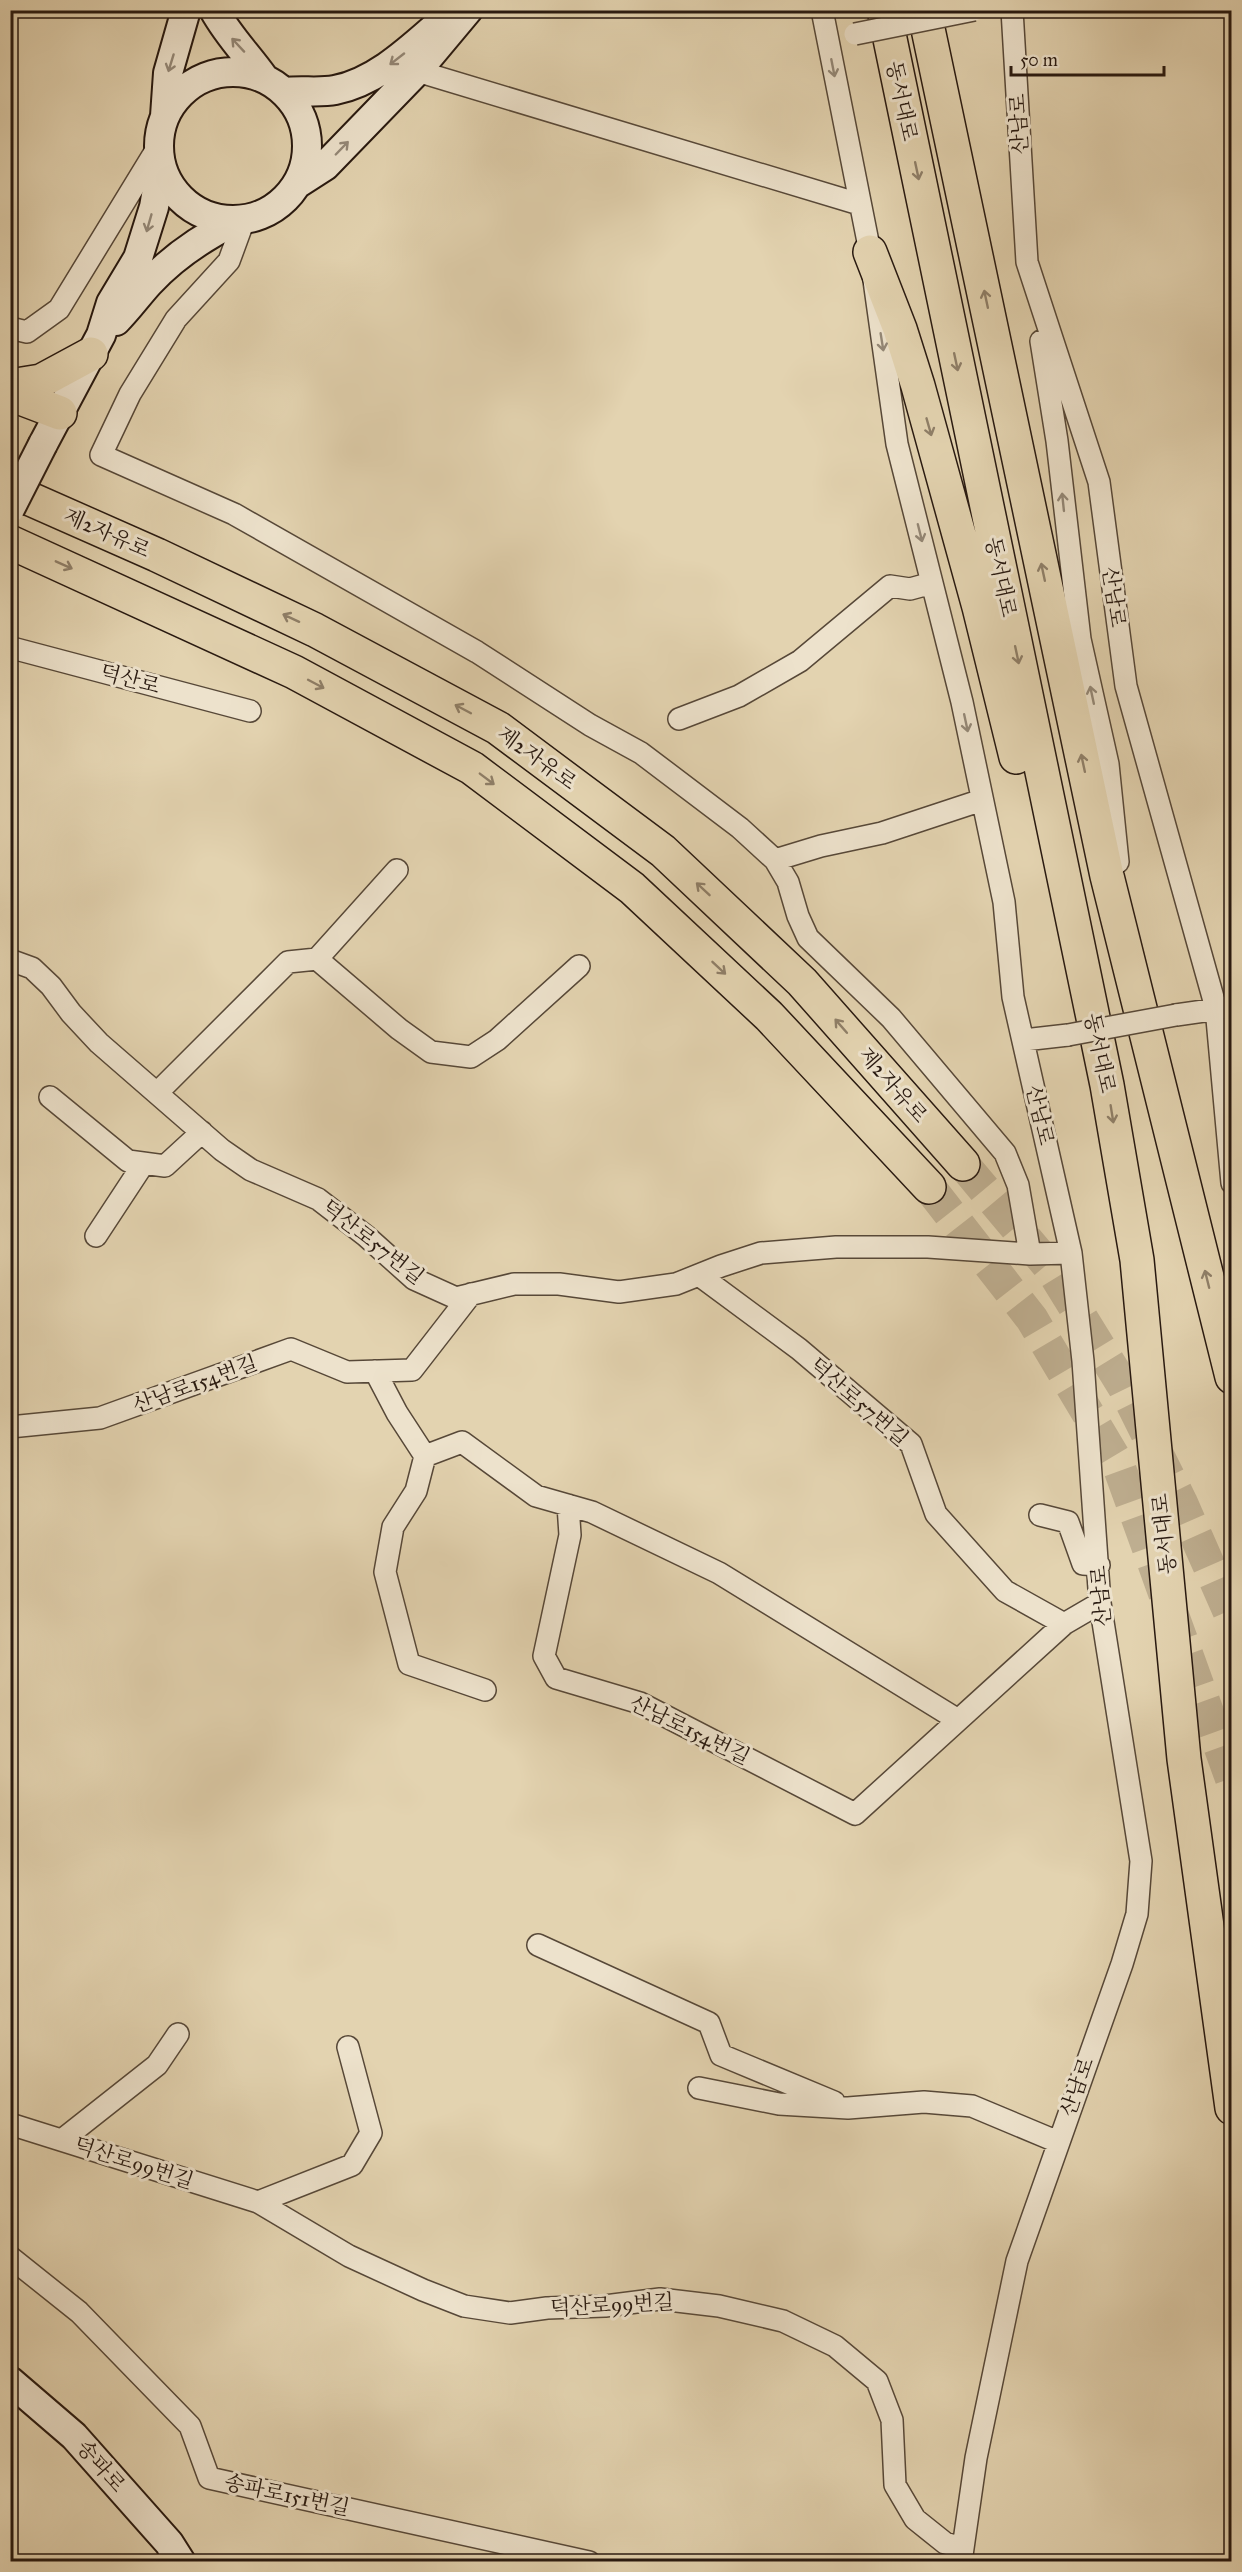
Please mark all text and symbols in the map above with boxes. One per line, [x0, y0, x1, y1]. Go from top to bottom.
one-way arrow [230, 38, 245, 53]
scale bar [1011, 39, 1164, 77]
text: 50 m [1020, 49, 1058, 71]
one-way arrow [165, 53, 176, 72]
one-way arrow [389, 53, 405, 66]
one-way arrow [827, 58, 838, 77]
street label: 동서대로 [881, 59, 923, 143]
street label: 산남로 [1004, 93, 1034, 155]
one-way arrow [335, 140, 349, 155]
one-way arrow [912, 160, 923, 180]
one-way arrow [143, 213, 155, 232]
one-way arrow [980, 290, 991, 309]
one-way arrow [877, 332, 888, 352]
one-way arrow [951, 351, 962, 371]
one-way arrow [924, 417, 935, 436]
one-way arrow [1057, 493, 1068, 513]
street label: 제2자유로 [60, 503, 154, 563]
one-way arrow [914, 524, 926, 543]
street label: 동서대로 [980, 535, 1022, 619]
one-way arrow [55, 561, 73, 572]
one-way arrow [1037, 563, 1048, 582]
street label: 산남로 [1097, 565, 1131, 629]
one-way arrow [283, 612, 301, 624]
one-way arrow [1012, 645, 1023, 665]
street label: 덕산로 [97, 659, 163, 699]
one-way arrow [307, 679, 325, 690]
one-way arrow [1086, 686, 1098, 705]
one-way arrow [455, 703, 473, 714]
one-way arrow [961, 713, 972, 732]
street label: 제2자유로 [492, 721, 582, 795]
one-way arrow [1077, 754, 1089, 773]
one-way arrow [478, 773, 494, 785]
one-way arrow [695, 882, 710, 896]
one-way arrow [711, 961, 726, 976]
street label: 동서대로 [1079, 1011, 1121, 1095]
one-way arrow [834, 1019, 848, 1034]
street label: 제2자유로 [853, 1042, 933, 1128]
street label: 산남로 [1020, 1082, 1060, 1148]
one-way arrow [1107, 1103, 1118, 1123]
street label: 덕산로57번길 [317, 1194, 429, 1290]
one-way arrow [1201, 1270, 1213, 1289]
street label: 산남로154번길 [129, 1349, 261, 1419]
street label: 덕산로57번길 [804, 1352, 914, 1452]
street label: 동서대로 [1147, 1492, 1181, 1576]
street label: 산남로 [1085, 1565, 1117, 1627]
street label: 산남로154번길 [626, 1690, 754, 1770]
street label: 산남로 [1054, 2054, 1100, 2120]
street label: 덕산로99번길 [71, 2131, 197, 2195]
street label: 덕산로99번길 [549, 2289, 675, 2321]
street label: 송파로 [71, 2435, 131, 2497]
street label: 송파로151번길 [222, 2469, 352, 2521]

